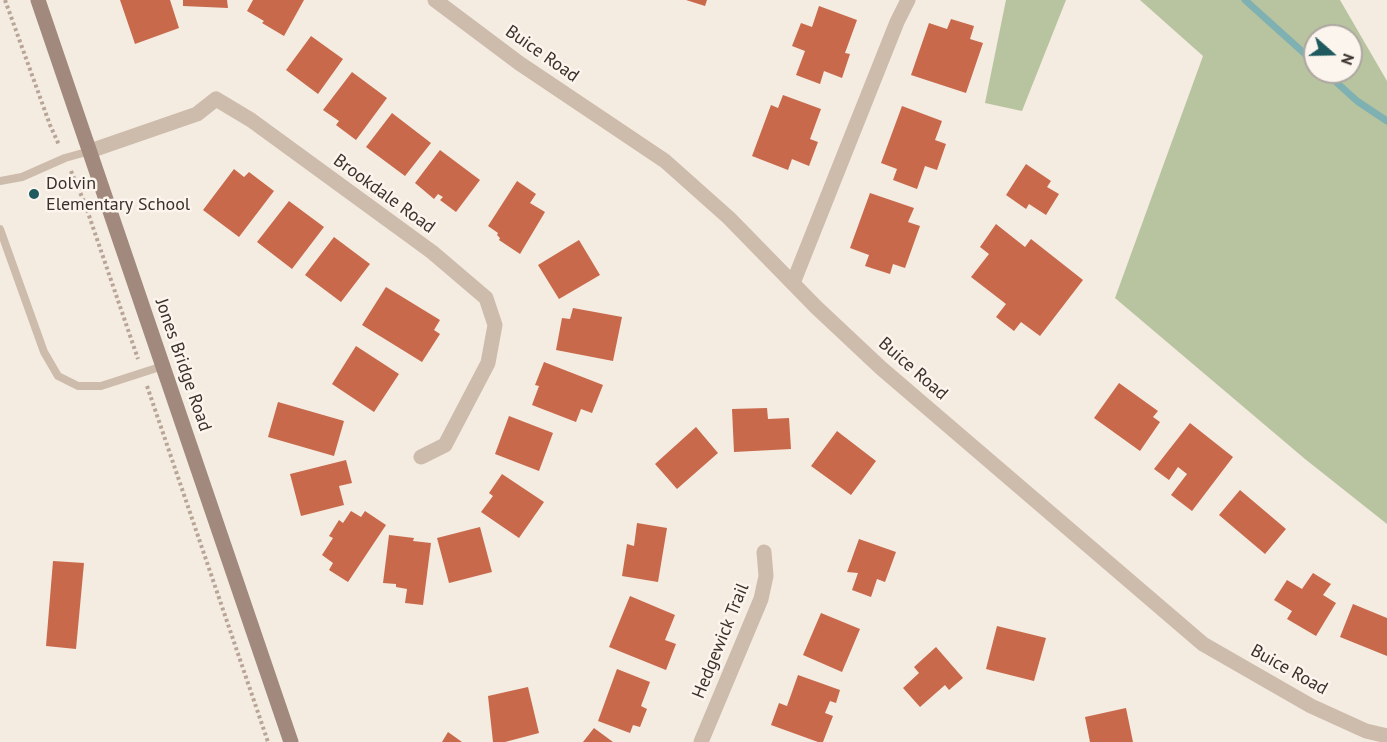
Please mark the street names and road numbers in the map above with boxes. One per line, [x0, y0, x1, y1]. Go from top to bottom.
street label: Buice Road [501, 21, 583, 87]
street label: Brookdale Road [329, 150, 439, 238]
street label: Jones Bridge Road [150, 296, 216, 434]
street label: Buice Road [874, 333, 952, 405]
street label: Hedgewick Trail [688, 580, 754, 702]
street label: Buice Road [1247, 640, 1331, 700]

